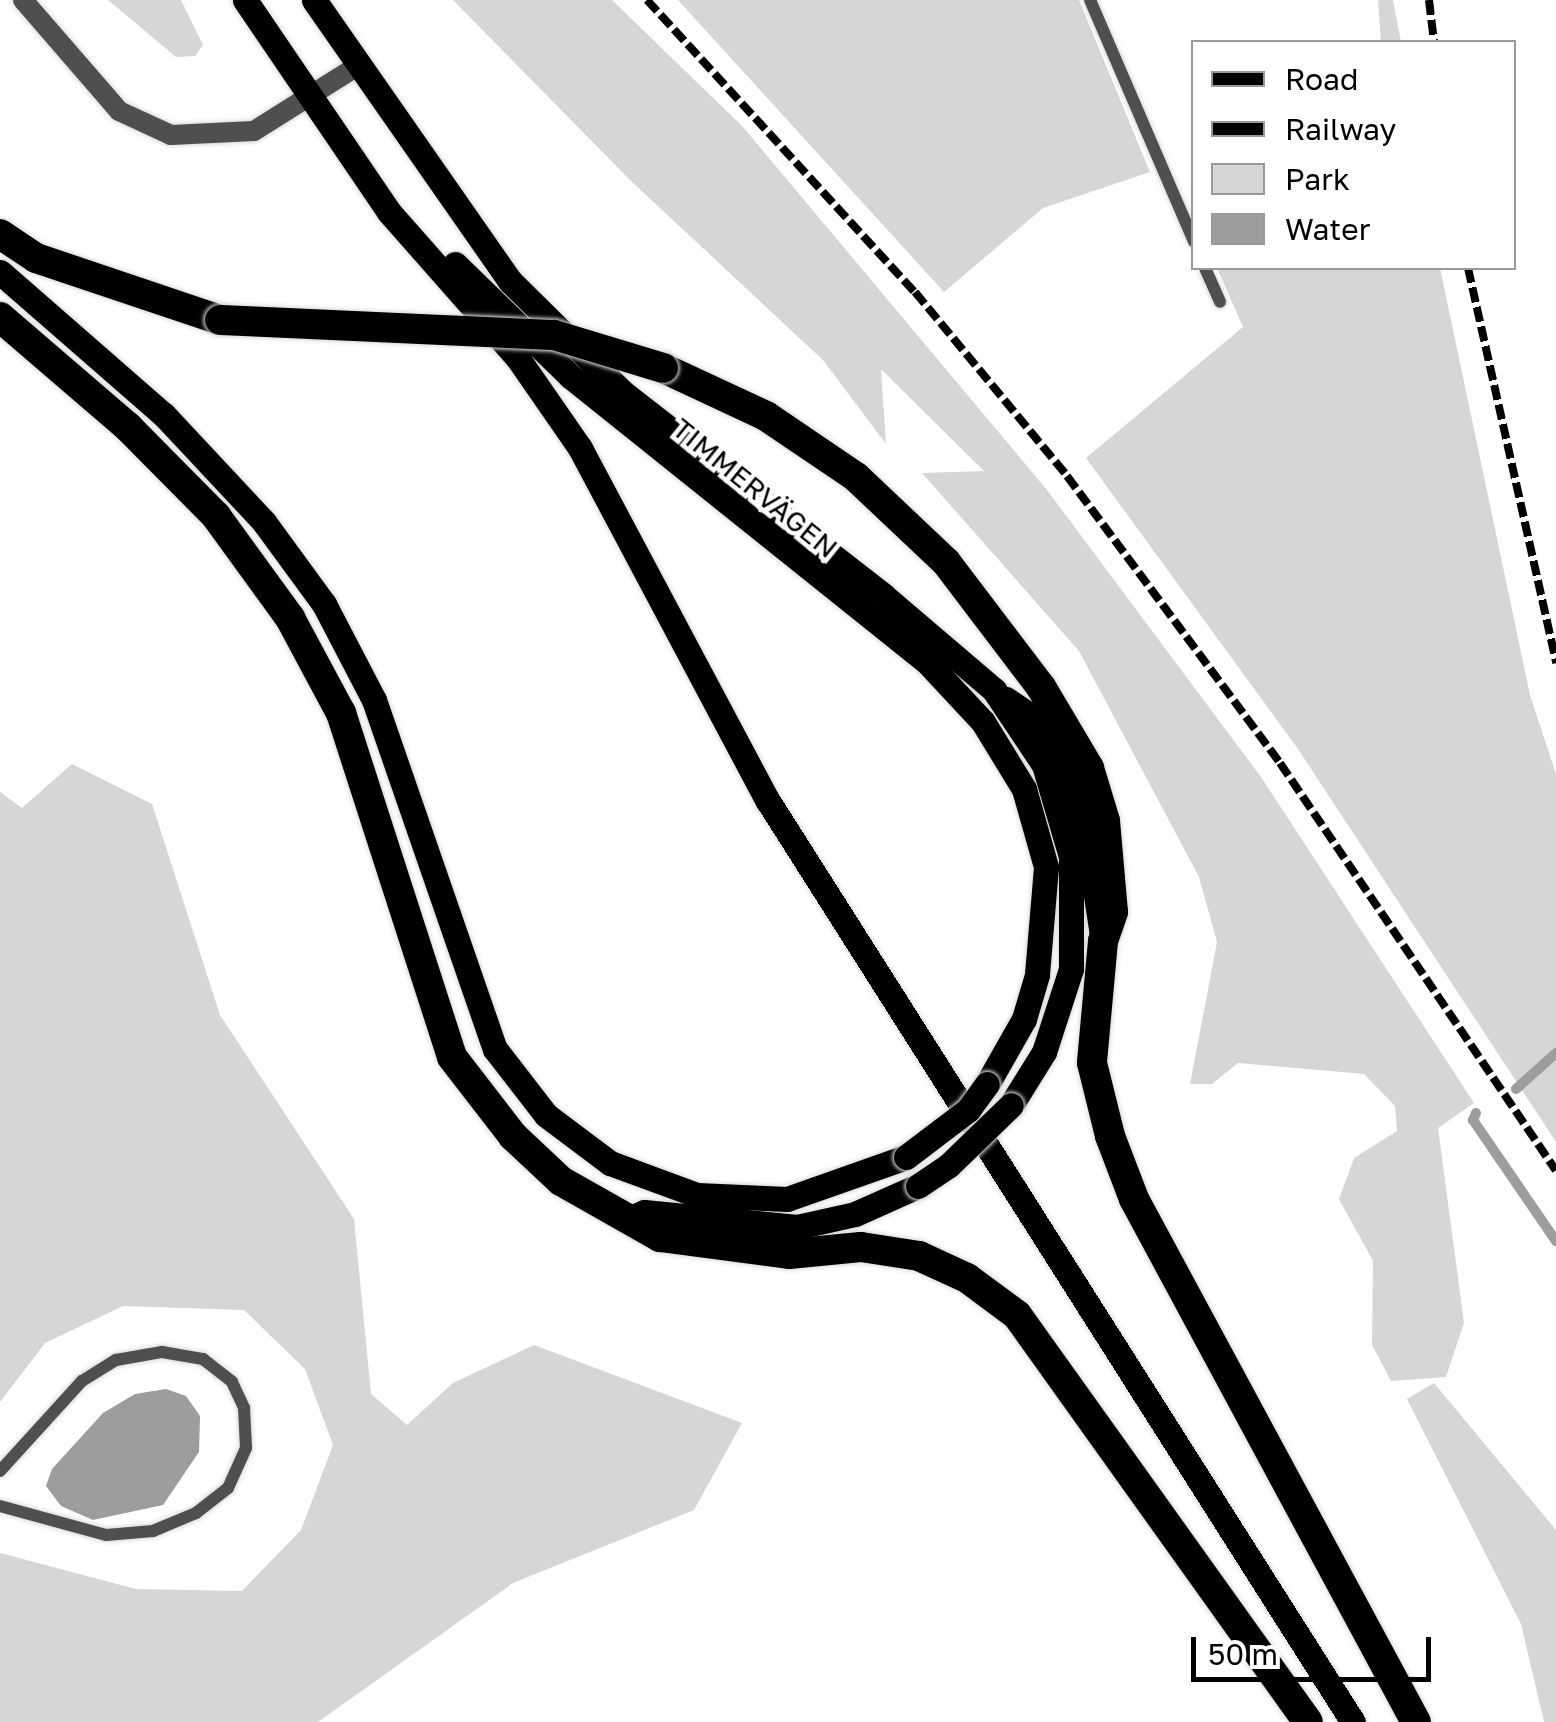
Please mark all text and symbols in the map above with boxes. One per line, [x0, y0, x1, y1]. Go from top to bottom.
legend [1191, 40, 1516, 270]
text: Road [1285, 61, 1359, 97]
text: Railway [1285, 111, 1396, 147]
text: Park [1285, 161, 1350, 197]
text: Water [1285, 211, 1370, 247]
street label: TIMMERVÄGEN [666, 411, 844, 565]
scale bar [1196, 1617, 1436, 1679]
text: 50 m [1208, 1636, 1278, 1672]

